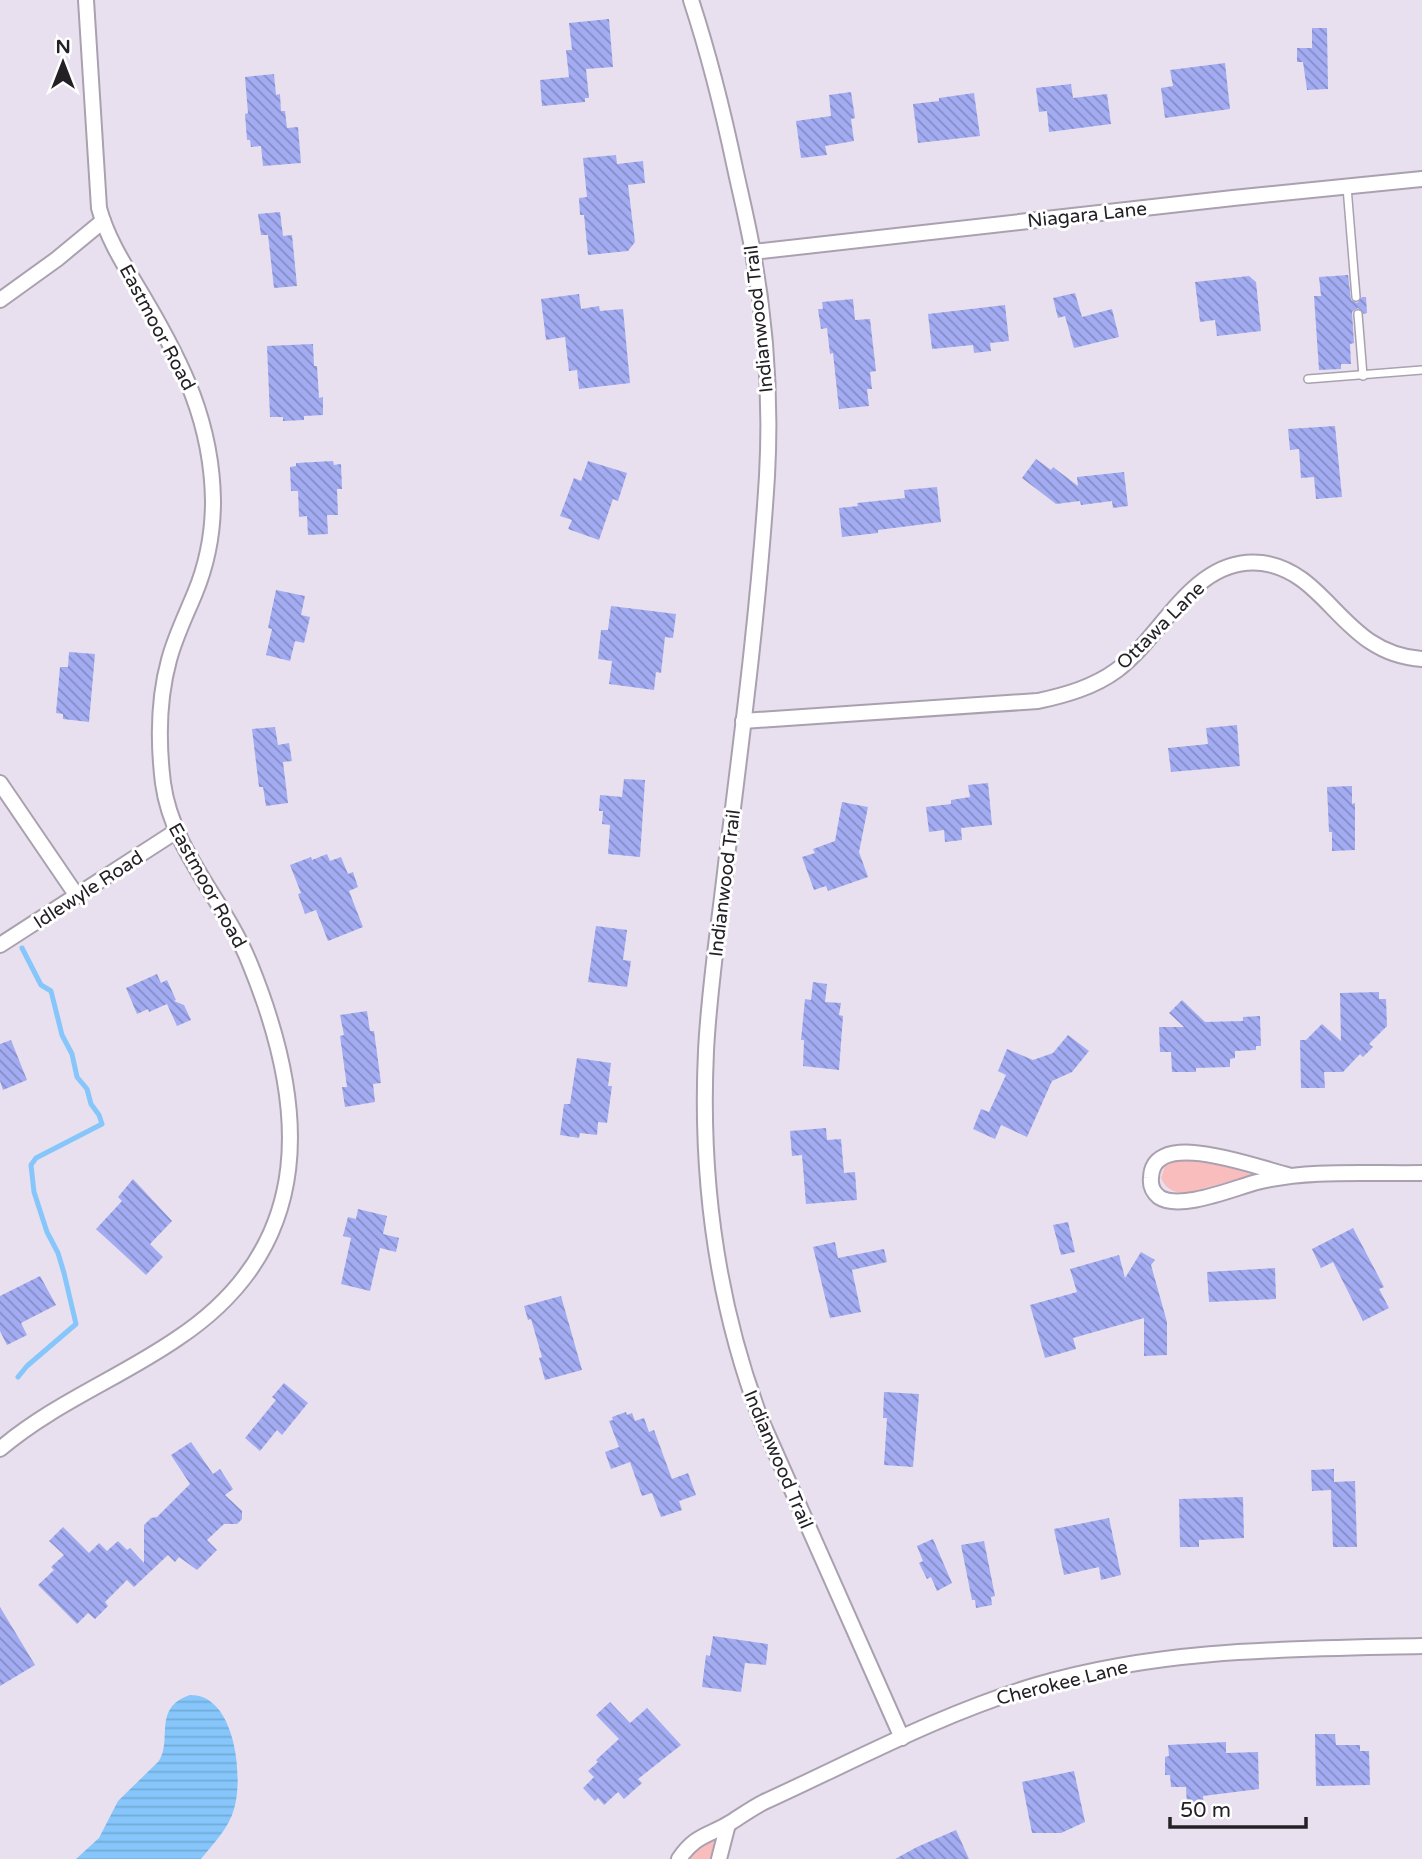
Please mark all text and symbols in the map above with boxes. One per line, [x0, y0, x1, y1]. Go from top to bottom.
north arrow [28, 28, 98, 98]
text: N [55, 36, 71, 58]
street label: Niagara Lane [1026, 198, 1148, 232]
street label: Indianwood Trail [740, 244, 778, 394]
street label: Eastmoor Road [115, 261, 200, 394]
street label: Ottawa Lane [1112, 577, 1209, 674]
street label: Indianwood Trail [705, 808, 745, 958]
street label: Eastmoor Road [164, 819, 251, 952]
street label: Idlewyle Road [30, 846, 147, 933]
street label: Indianwood Trail [739, 1387, 817, 1532]
street label: Cherokee Lane [994, 1656, 1130, 1710]
scale bar [1170, 1786, 1306, 1830]
text: 50 m [1180, 1798, 1231, 1823]

